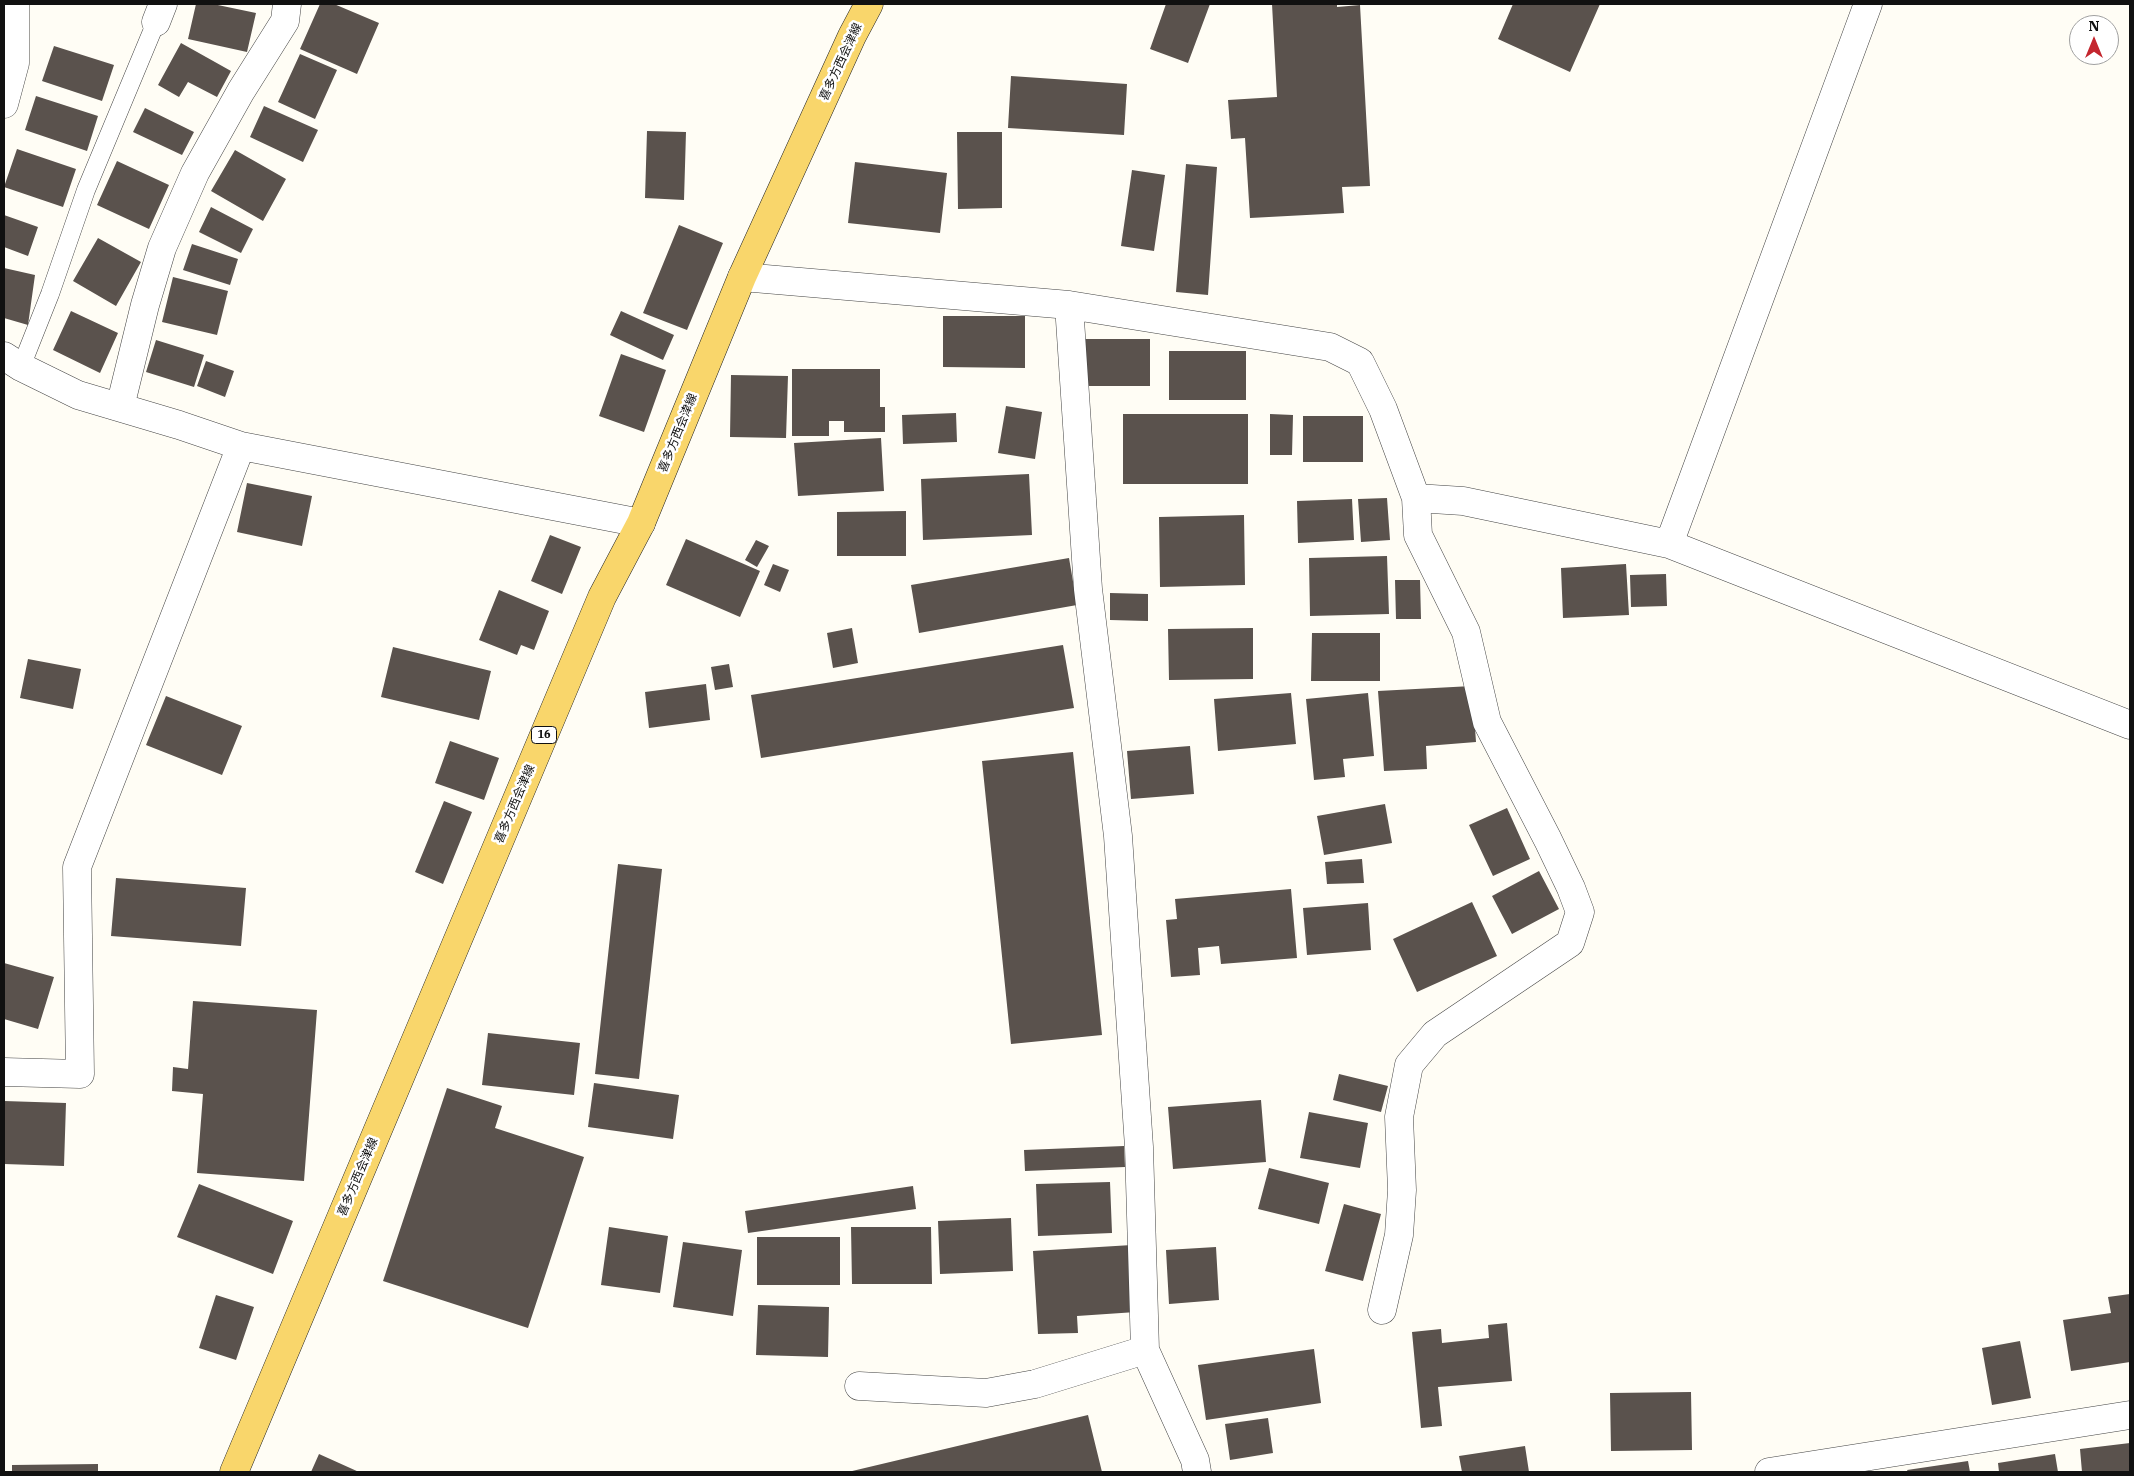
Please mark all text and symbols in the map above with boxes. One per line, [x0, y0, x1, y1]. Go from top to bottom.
north arrow [2069, 15, 2119, 65]
text: N [2088, 17, 2100, 35]
street label: 喜多方西会津線 [817, 21, 865, 103]
street label: 喜多方西会津線 [656, 391, 700, 475]
road number: 16 [532, 726, 556, 744]
street label: 喜多方西会津線 [492, 763, 538, 845]
street label: 喜多方西会津線 [335, 1136, 381, 1218]

